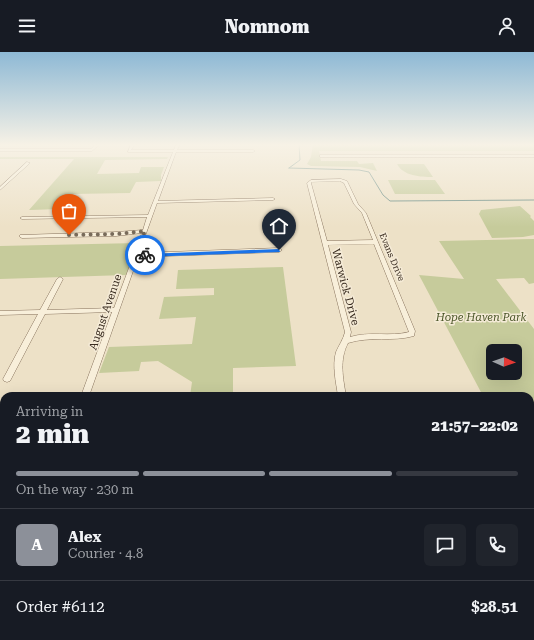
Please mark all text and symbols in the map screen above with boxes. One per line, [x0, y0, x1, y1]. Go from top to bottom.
icon: menu [16, 15, 38, 37]
icon: person [496, 15, 518, 37]
text: Nomnom [225, 16, 309, 37]
pin [52, 194, 86, 235]
icon: bag [58, 200, 80, 222]
pin [262, 209, 296, 250]
icon: home [268, 215, 290, 237]
street label: Evans Drive [377, 231, 407, 283]
courier [125, 235, 165, 275]
icon: bike [134, 244, 156, 266]
street label: Warwick Drive [329, 247, 362, 327]
street label: August Avenue [86, 273, 124, 352]
park label: Hope Haven Park [435, 311, 526, 324]
north arrow [486, 344, 522, 380]
map controls [486, 344, 522, 380]
text: Arriving in [16, 404, 83, 419]
text: 21:57–22:02 [432, 417, 518, 435]
text: 2 min [16, 419, 89, 449]
text: On the way · 230 m [16, 482, 133, 497]
button: chat [424, 524, 466, 566]
button: phone [476, 524, 518, 566]
text: Alex [68, 528, 101, 546]
text: A [32, 536, 42, 554]
text: Courier · 4.8 [68, 546, 143, 561]
text: Order #6112 [16, 598, 105, 616]
text: $28.51 [471, 598, 518, 616]

